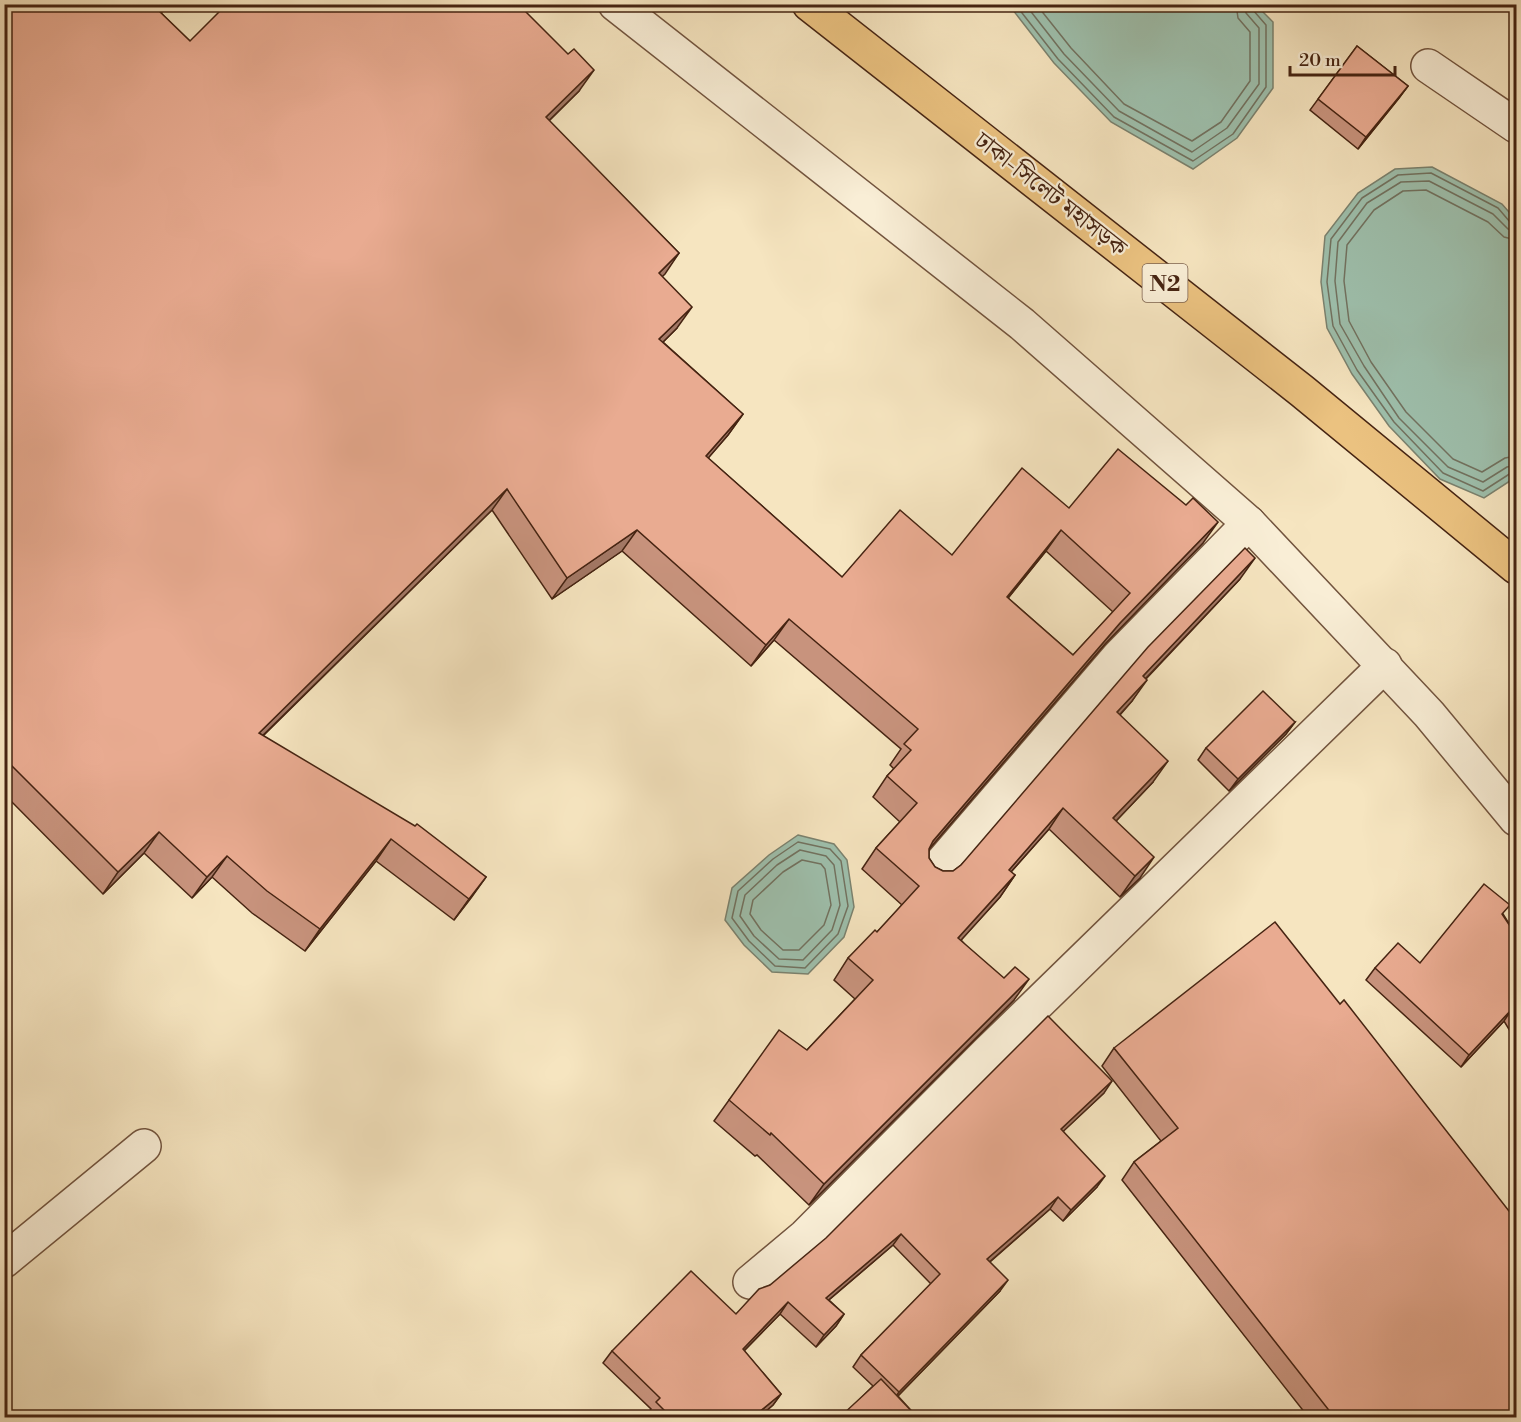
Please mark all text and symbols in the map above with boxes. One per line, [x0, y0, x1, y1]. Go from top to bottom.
scale bar [1290, 39, 1395, 77]
text: 20 m [1299, 49, 1341, 72]
street label: ঢাকা-সিলেট মহাসড়ক [968, 125, 1134, 264]
road number: N2 [1142, 264, 1188, 302]

